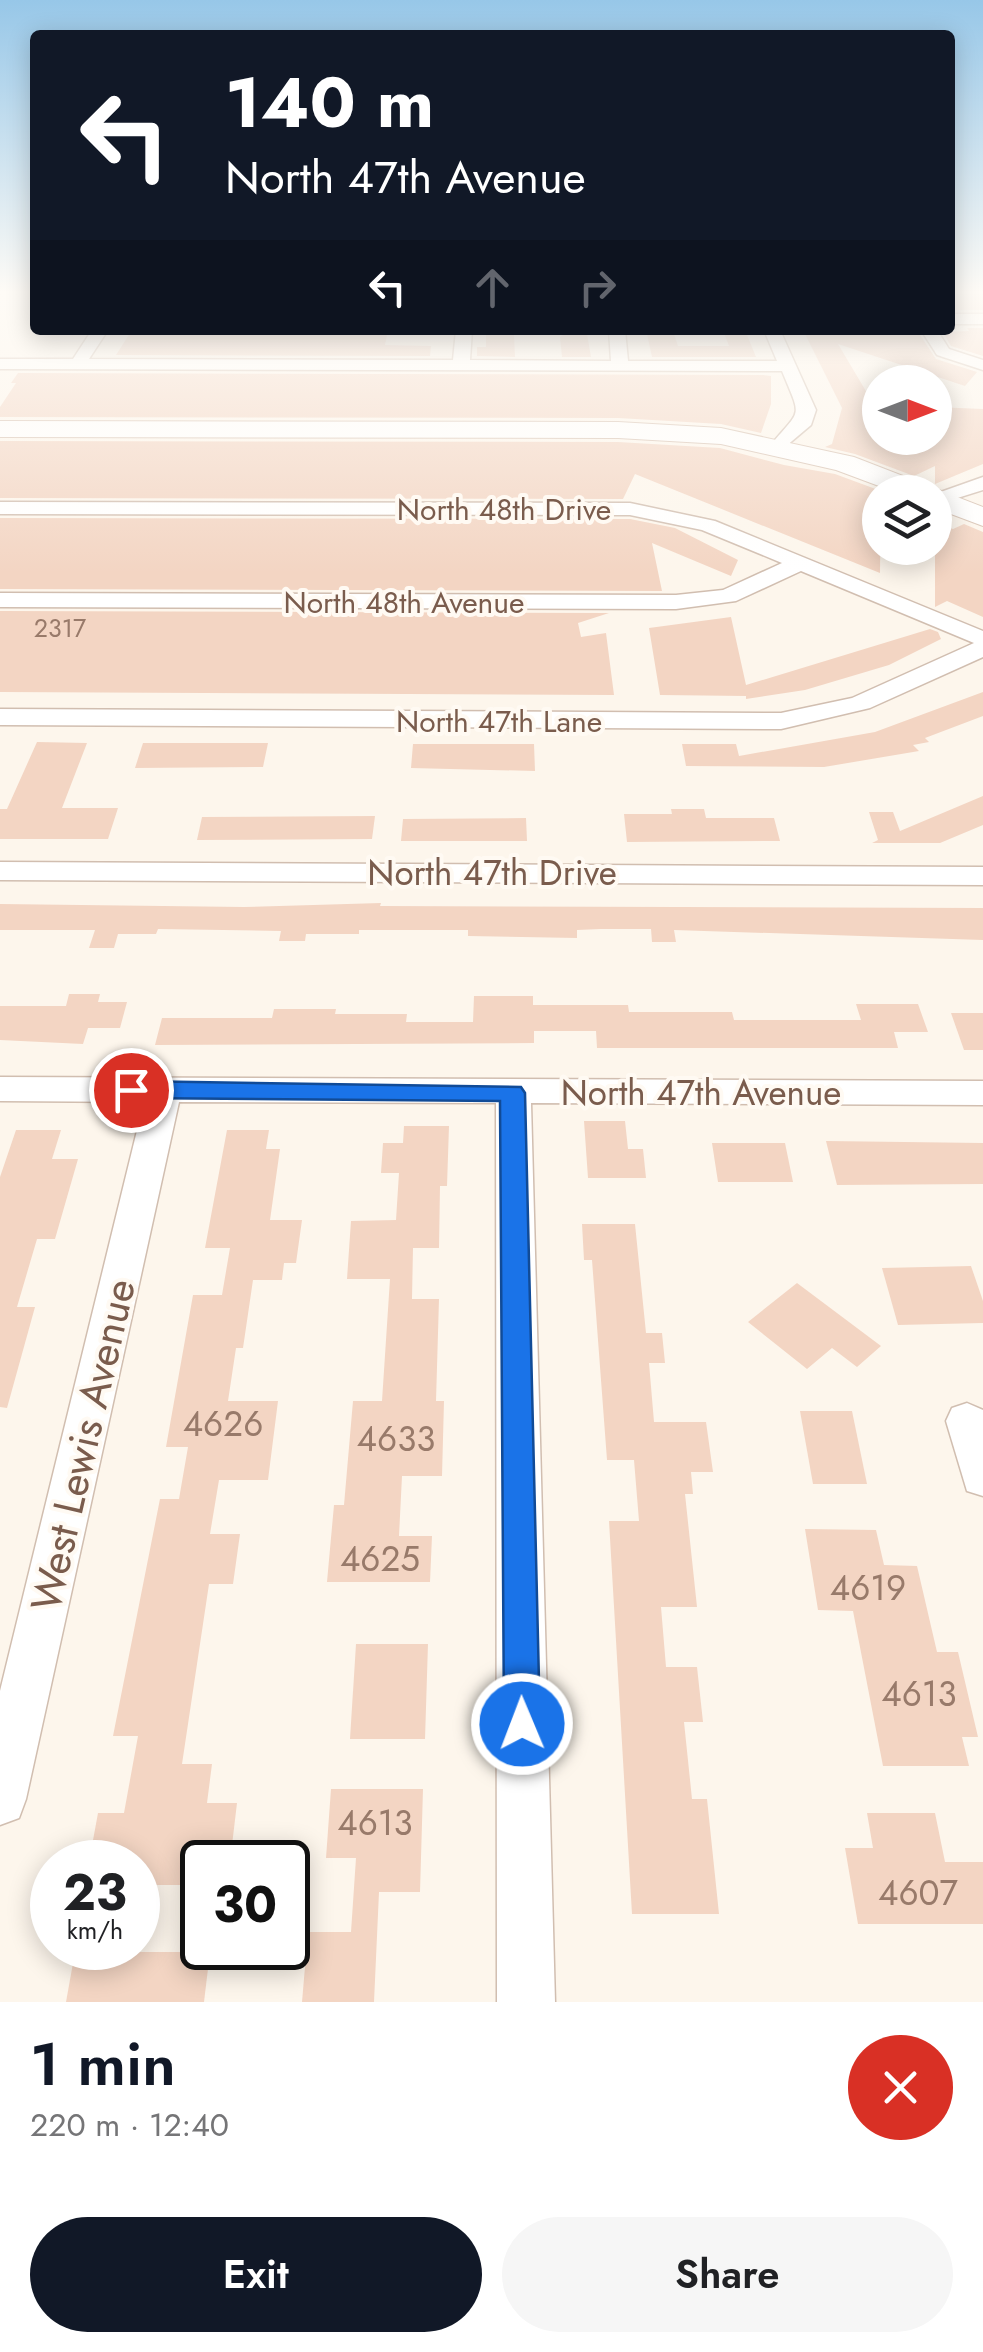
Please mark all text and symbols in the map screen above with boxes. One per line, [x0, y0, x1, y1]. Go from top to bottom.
text: 140 m [225, 52, 434, 153]
icon: left [60, 70, 190, 200]
text: North 47th Avenue [225, 145, 586, 210]
icon: left [360, 260, 415, 315]
icon: ahead [465, 260, 520, 315]
icon: right [570, 260, 625, 315]
north arrow [862, 365, 952, 455]
map controls [862, 365, 952, 565]
button: layers [862, 475, 952, 565]
street label: North 48th Drive [397, 488, 611, 531]
street label: North 48th Avenue [283, 581, 525, 624]
house number: 2317 [34, 610, 86, 646]
street label: North 47th Lane [396, 700, 602, 743]
street label: North 47th Drive [367, 848, 617, 898]
pin [89, 1048, 174, 1133]
icon: arrive [104, 1063, 159, 1118]
street label: North 47th Avenue [561, 1068, 841, 1118]
street label: West Lewis Avenue [15, 1273, 151, 1617]
house number: 4626 [183, 1399, 263, 1449]
house number: 4633 [357, 1414, 435, 1464]
house number: 4625 [340, 1534, 420, 1584]
house number: 4619 [830, 1563, 906, 1613]
house number: 4613 [881, 1669, 957, 1719]
position arrow [470, 1672, 574, 1776]
house number: 4613 [337, 1798, 413, 1848]
speed limit sign: 30 [180, 1840, 310, 1970]
text: 23 [63, 1856, 127, 1929]
house number: 4607 [878, 1868, 959, 1918]
text: km/h [67, 1912, 123, 1948]
text: 1 min [30, 2021, 176, 2108]
button: close [848, 2035, 953, 2140]
text: 220 m · 12:40 [30, 2102, 229, 2148]
button: Exit [30, 2217, 482, 2332]
button: Share [502, 2217, 953, 2332]

